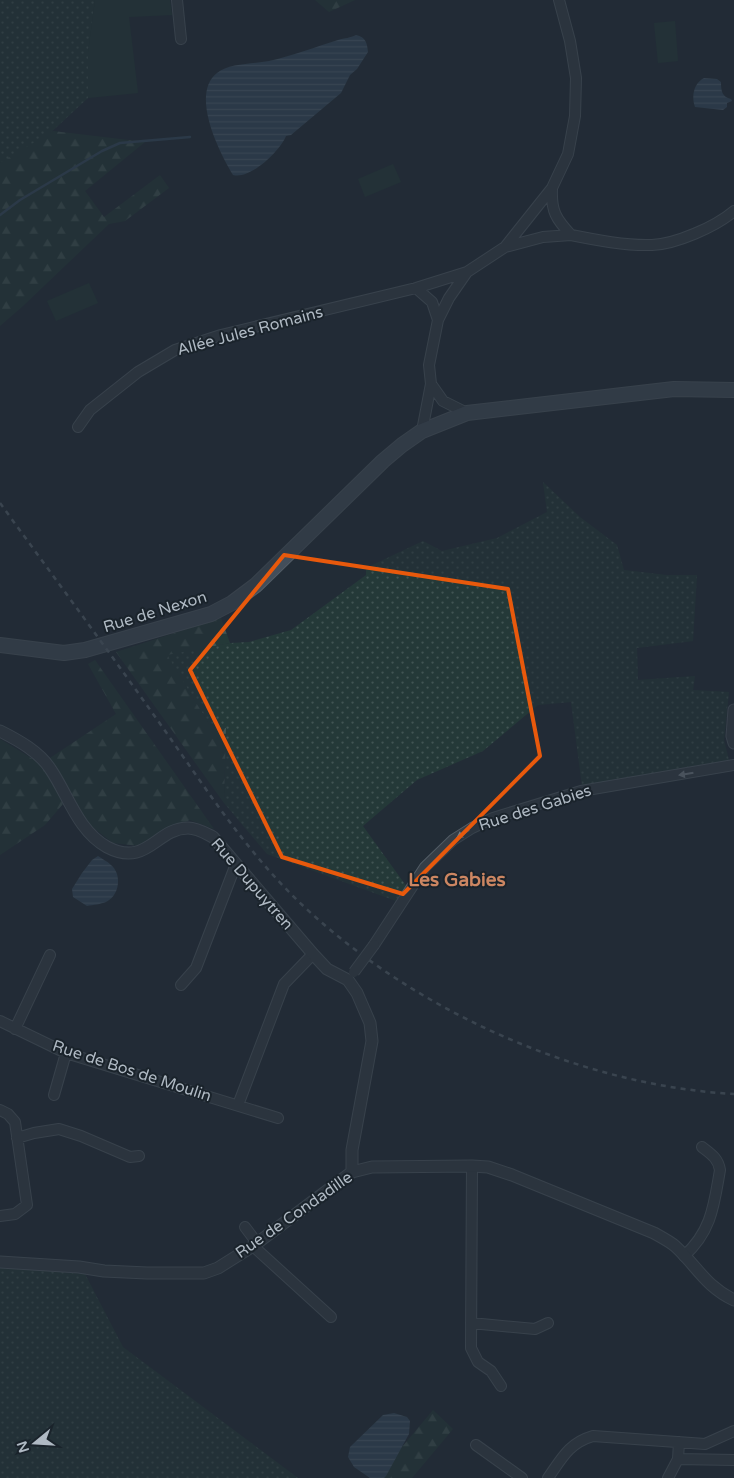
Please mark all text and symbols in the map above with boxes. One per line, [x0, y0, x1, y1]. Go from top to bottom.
street label: Allée Jules Romains [175, 302, 325, 360]
street label: Rue de Nexon [101, 587, 209, 637]
one-way arrow [678, 770, 694, 778]
street label: Rue des Gabies [476, 780, 594, 836]
one-way arrow [456, 829, 469, 838]
street label: Rue Dupuytren [207, 834, 297, 934]
district label: Les Gabies [408, 869, 506, 891]
street label: Rue de Bos de Moulin [50, 1036, 214, 1106]
street label: Rue de Condadille [232, 1167, 356, 1263]
north arrow [10, 1418, 60, 1468]
text: N [13, 1439, 33, 1455]

